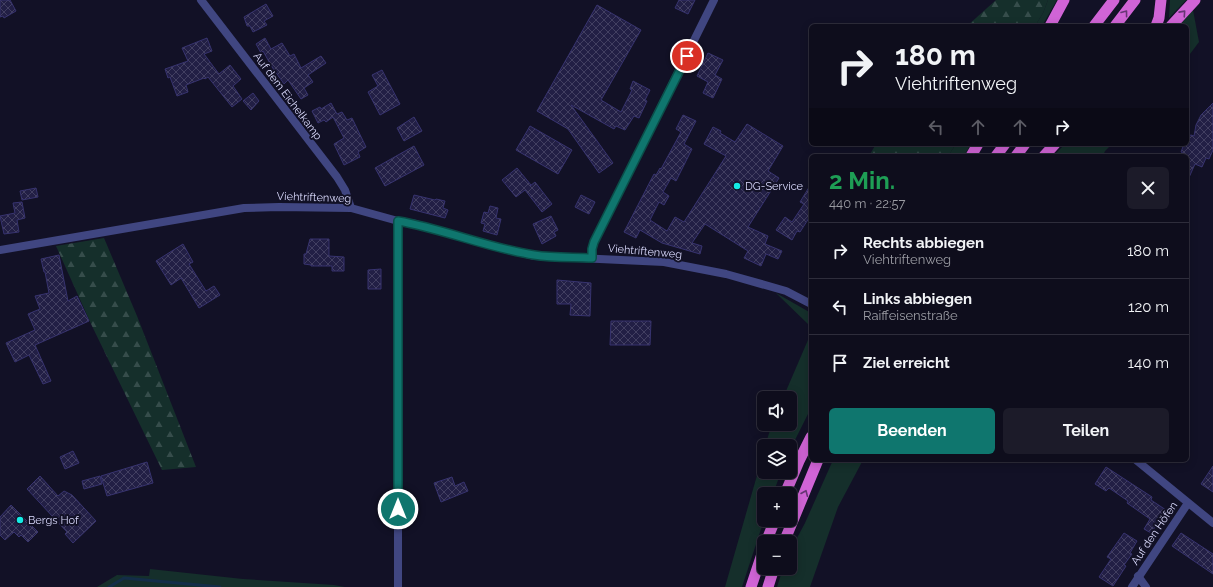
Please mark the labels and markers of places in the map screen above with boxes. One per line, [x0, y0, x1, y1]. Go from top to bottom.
pin [670, 39, 704, 73]
place label: DG-Service [745, 180, 804, 193]
marker: DG-Service [732, 181, 742, 191]
place label: Bergs Hof [28, 514, 79, 527]
marker: Bergs Hof [15, 515, 25, 525]

